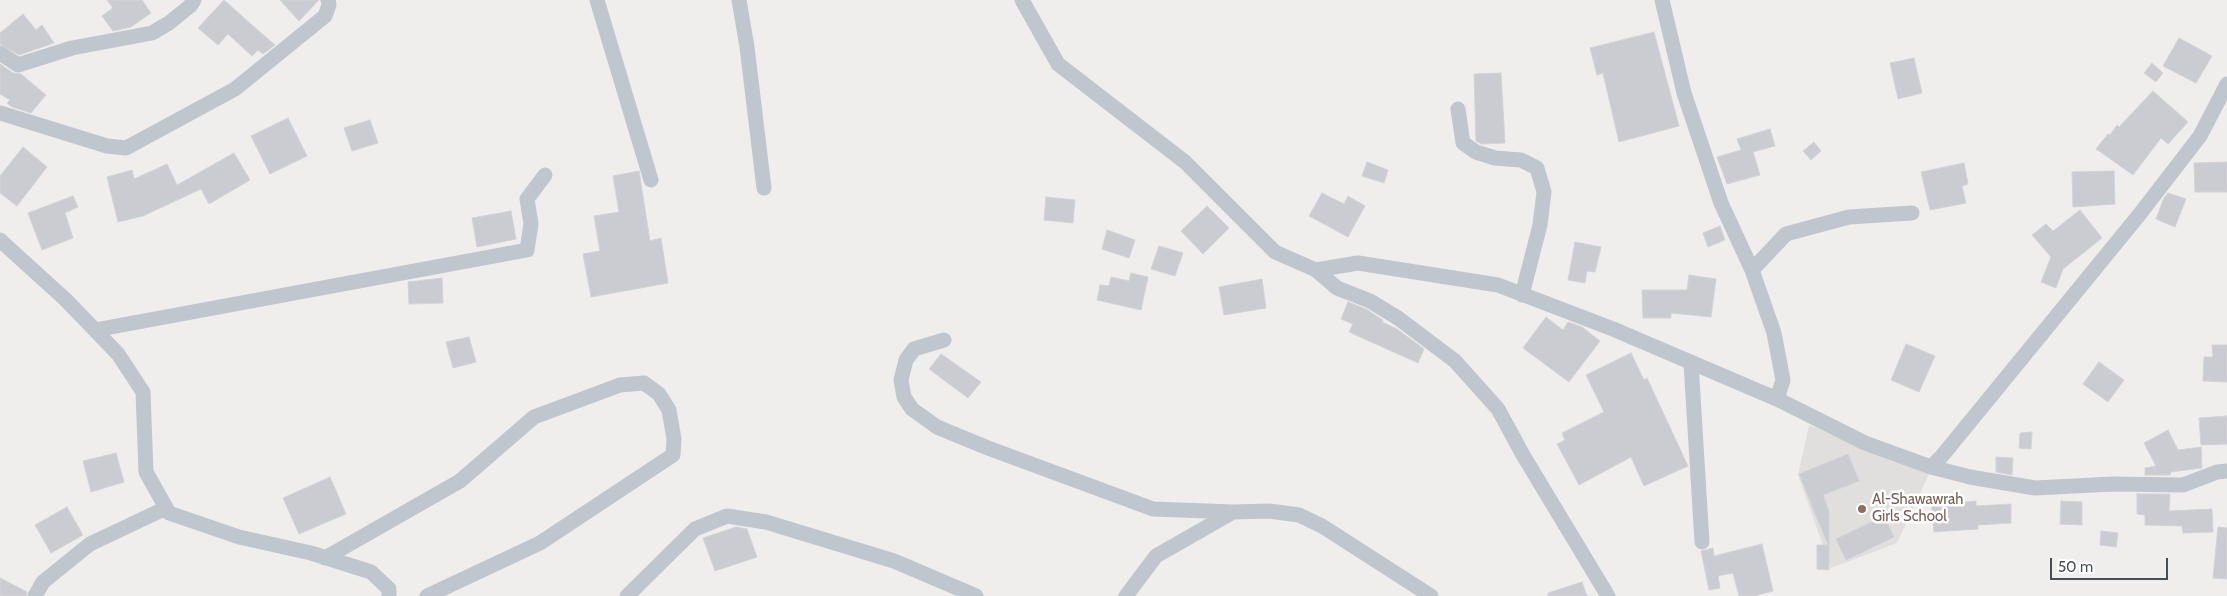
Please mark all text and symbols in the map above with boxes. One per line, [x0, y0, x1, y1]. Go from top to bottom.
place label: Al-Shawawrah Girls School [1872, 491, 1963, 526]
marker: Al-Shawawrah Girls School [1856, 503, 1868, 515]
scale bar [2052, 548, 2170, 580]
text: 50 m [2058, 558, 2093, 576]

